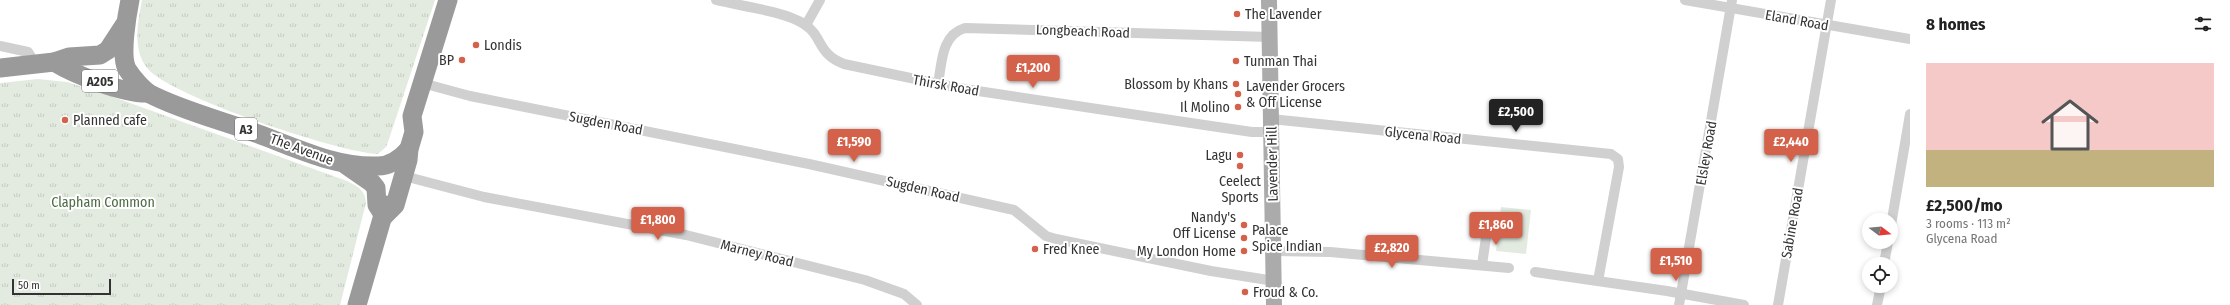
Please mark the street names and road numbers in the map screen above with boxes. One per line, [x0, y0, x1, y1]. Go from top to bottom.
street label: Eland Road [1764, 7, 1830, 34]
street label: Longbeach Road [1036, 21, 1130, 42]
road number: A205 [82, 70, 118, 92]
street label: Thirsk Road [911, 71, 980, 100]
street label: Sugden Road [568, 108, 644, 139]
road number: A3 [235, 118, 257, 140]
street label: Elsley Road [1692, 120, 1721, 187]
street label: Glycena Road [1384, 123, 1462, 148]
street label: Lavender Hill [1263, 126, 1282, 202]
street label: The Avenue [268, 130, 336, 169]
street label: Sugden Road [885, 173, 961, 206]
street label: Sabine Road [1778, 186, 1807, 260]
street label: Marney Road [719, 236, 795, 271]

